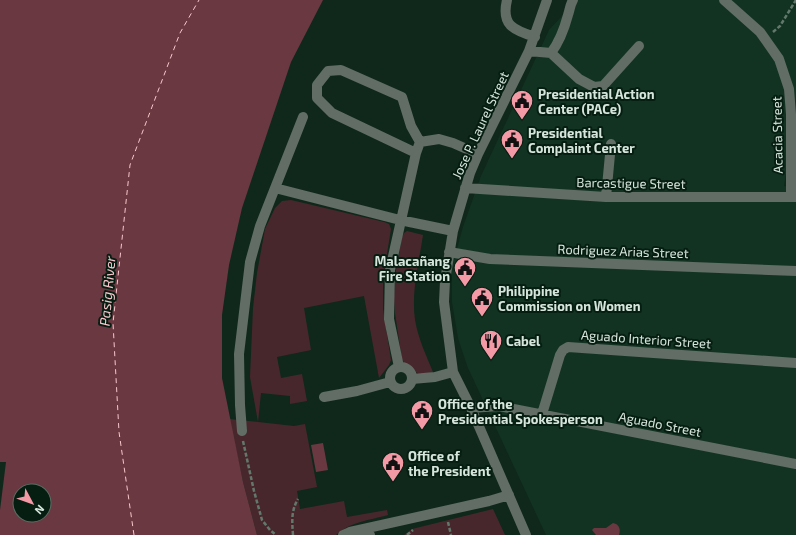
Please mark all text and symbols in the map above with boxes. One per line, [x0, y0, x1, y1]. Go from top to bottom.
street label: Jose P. Laurel Street [448, 69, 512, 181]
place label: Presidential Action Center (PACe) [538, 86, 655, 117]
public building icon: Presidential Action Center (PACe) [509, 88, 535, 121]
street label: Acacia Street [768, 96, 786, 174]
place label: Presidential Complaint Center [528, 125, 635, 156]
public building icon: Presidential Complaint Center [499, 127, 525, 160]
street label: Barcastigue Street [576, 174, 686, 192]
street label: Rodriguez Arias Street [557, 241, 689, 261]
place label: Malacañang Fire Station [374, 253, 450, 284]
water label: Pasig River [95, 255, 119, 327]
public building icon: Malacañang Fire Station [452, 255, 478, 288]
place label: Philippine Commission on Women [498, 283, 641, 314]
public building icon: Philippine Commission on Women [469, 285, 495, 318]
street label: Aguado Interior Street [580, 326, 712, 352]
restaurant icon: Cabel [478, 328, 504, 361]
place label: Cabel [506, 333, 541, 349]
place label: Office of the Presidential Spokesperson [438, 396, 603, 427]
public building icon: Office of the Presidential Spokesperson [409, 398, 435, 431]
street label: Aguado Street [617, 408, 703, 440]
place label: Office of the President [408, 448, 491, 479]
public building icon: Office of the President [380, 450, 406, 483]
north arrow [12, 483, 52, 523]
text: N [32, 503, 47, 517]

